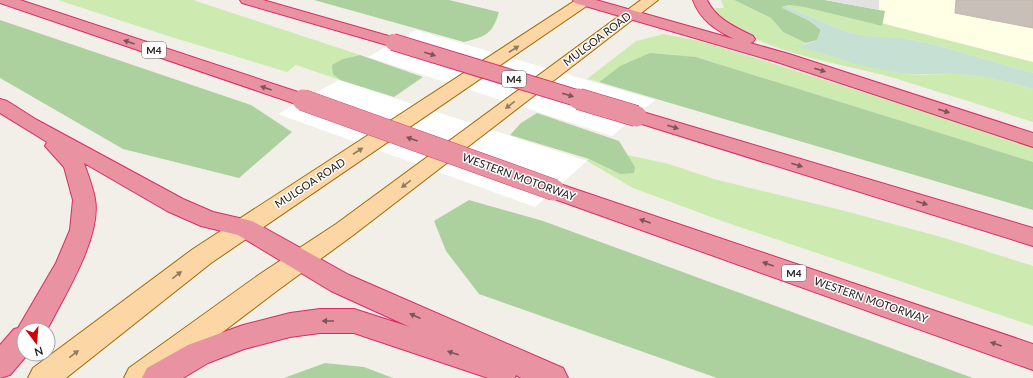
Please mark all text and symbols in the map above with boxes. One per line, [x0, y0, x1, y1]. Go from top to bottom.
street label: MULGOA ROAD [560, 9, 633, 68]
one-way arrow [123, 39, 135, 45]
road number: M4 [142, 42, 166, 58]
one-way arrow [508, 45, 519, 53]
one-way arrow [425, 51, 437, 57]
one-way arrow [814, 68, 826, 74]
road number: M4 [502, 71, 526, 87]
one-way arrow [259, 84, 271, 90]
one-way arrow [562, 92, 574, 98]
one-way arrow [504, 101, 515, 110]
one-way arrow [938, 108, 950, 114]
one-way arrow [667, 124, 679, 130]
one-way arrow [406, 136, 418, 142]
one-way arrow [353, 147, 363, 155]
street label: WESTERN MOTORWAY [461, 150, 578, 203]
street label: MULGOA ROAD [272, 155, 347, 210]
one-way arrow [792, 162, 804, 168]
one-way arrow [400, 179, 411, 188]
one-way arrow [916, 200, 928, 206]
one-way arrow [639, 218, 651, 224]
one-way arrow [761, 261, 773, 267]
road number: M4 [782, 265, 806, 281]
one-way arrow [171, 271, 182, 279]
street label: WESTERN MOTORWAY [813, 274, 930, 325]
one-way arrow [409, 313, 420, 319]
one-way arrow [321, 318, 334, 324]
north arrow [16, 322, 56, 362]
one-way arrow [990, 340, 1002, 346]
text: N [33, 345, 45, 360]
one-way arrow [68, 350, 79, 359]
one-way arrow [447, 350, 459, 356]

